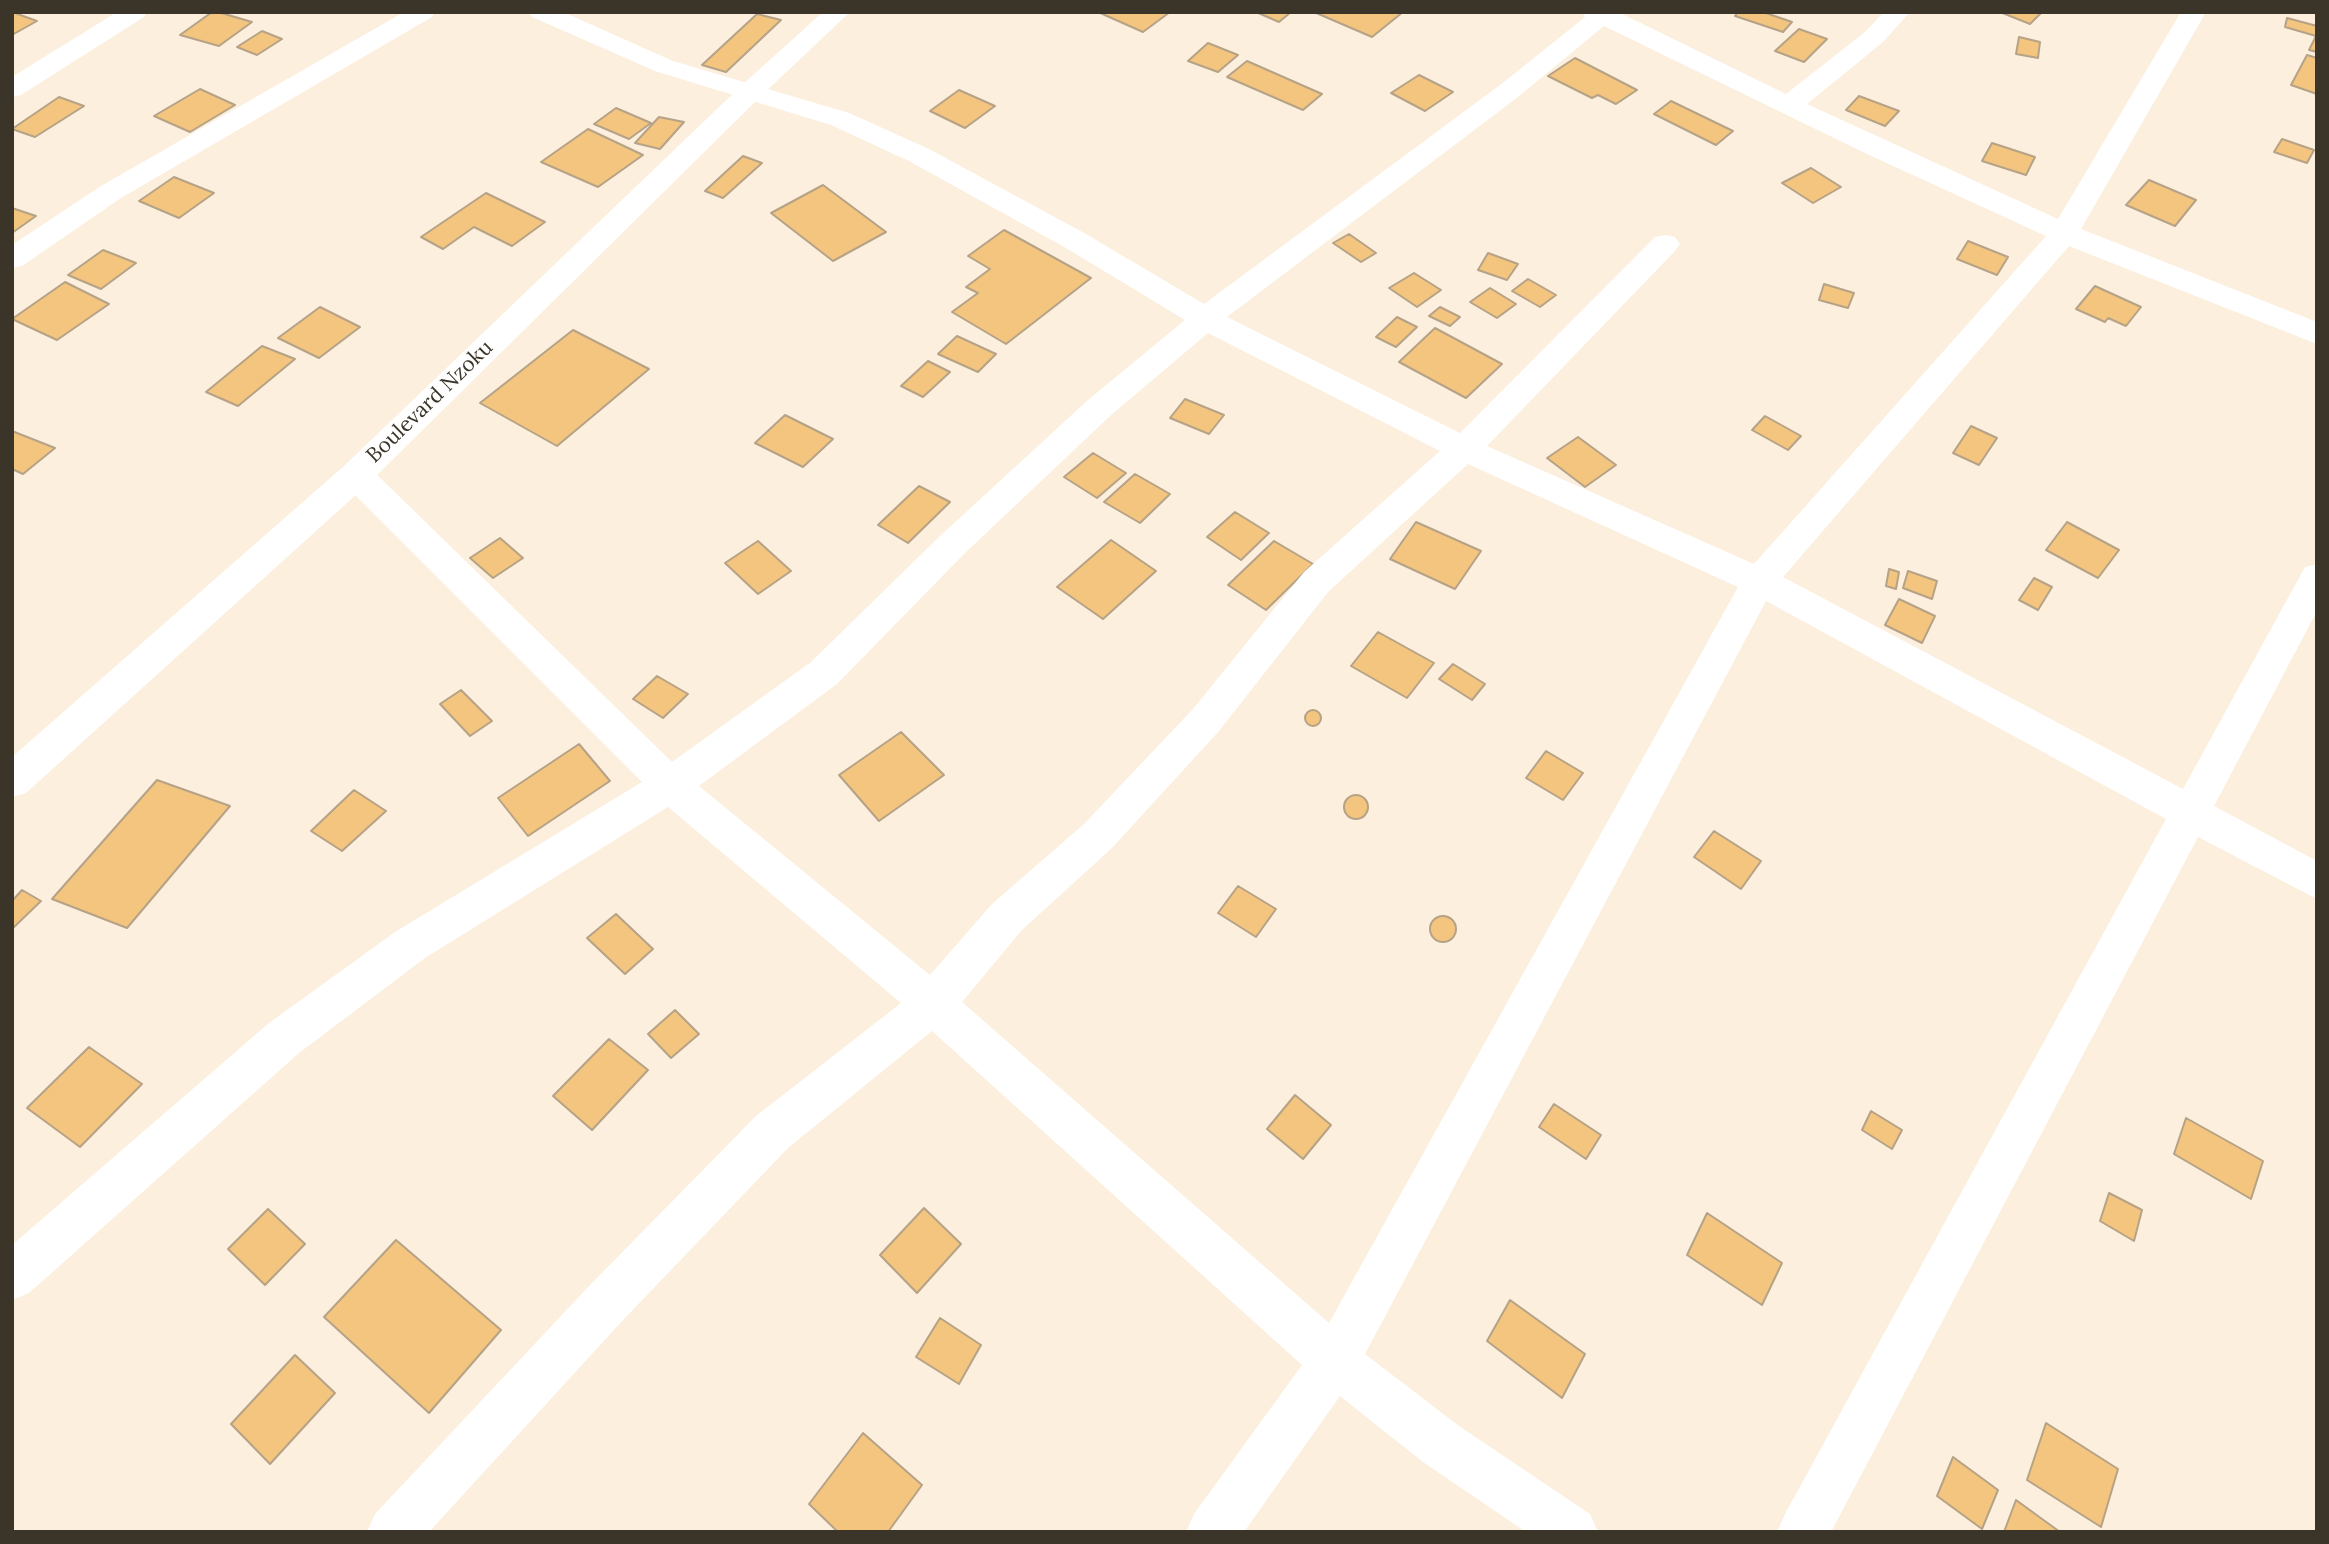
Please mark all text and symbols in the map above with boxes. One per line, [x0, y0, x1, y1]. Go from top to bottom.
street label: Boulevard Nzoku [362, 335, 498, 469]

